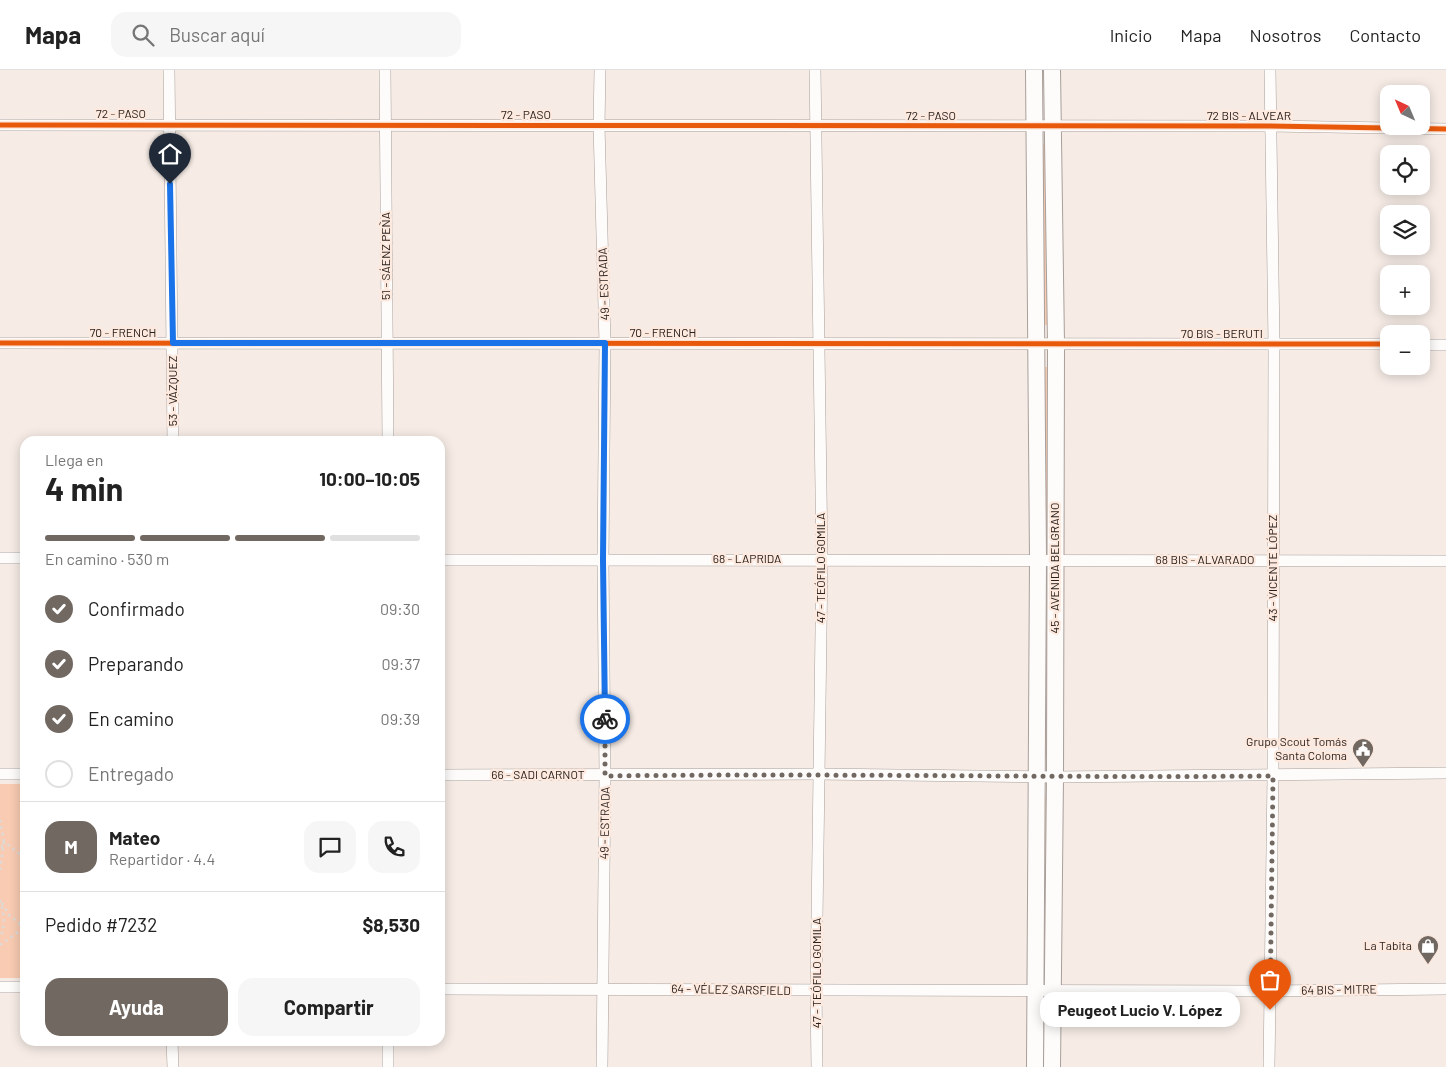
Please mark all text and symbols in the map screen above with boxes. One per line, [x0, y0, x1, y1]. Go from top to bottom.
search box [111, 12, 461, 57]
text: Mapa [25, 20, 81, 49]
icon: search [129, 21, 157, 49]
text: Buscar aquí [169, 23, 265, 46]
text: Inicio [1110, 24, 1152, 46]
text: Mapa [1180, 24, 1222, 46]
text: Nosotros [1250, 24, 1321, 46]
text: Contacto [1349, 24, 1421, 46]
north arrow [1380, 85, 1430, 135]
map controls [1380, 85, 1430, 375]
street label: 72 - PASO [96, 106, 146, 120]
street label: 72 - PASO [501, 107, 551, 121]
street label: 72 - PASO [906, 108, 956, 122]
street label: 72 BIS - ALVEAR [1207, 108, 1291, 122]
pin [149, 133, 191, 184]
icon: home [156, 140, 184, 168]
button: locate [1380, 145, 1430, 195]
button: layers [1380, 205, 1430, 255]
street label: 51 - SÁENZ PEÑA [378, 212, 392, 300]
street label: 49 - ESTRADA [595, 247, 611, 321]
button: + [1380, 265, 1430, 315]
street label: 70 - FRENCH [90, 325, 156, 339]
street label: 70 - FRENCH [630, 325, 696, 339]
button: − [1380, 325, 1430, 375]
street label: 70 BIS - BERUTI [1181, 326, 1263, 340]
street label: 53 - VÁZQUEZ [165, 356, 179, 426]
text: Llega en [45, 450, 103, 469]
text: 10:00–10:05 [319, 467, 420, 490]
text: 4 min [45, 469, 123, 507]
street label: 45 - AVENIDA BELGRANO [1047, 503, 1061, 633]
street label: 47 - TEÓFILO GOMILA [813, 513, 827, 623]
street label: 43 - VICENTE LÓPEZ [1265, 515, 1279, 621]
text: En camino · 530 m [45, 549, 169, 568]
street label: 68 - LAPRIDA [713, 551, 781, 565]
street label: 68 BIS - ALVARADO [1156, 552, 1254, 566]
icon: check [45, 595, 73, 623]
text: Confirmado [88, 597, 185, 620]
text: 09:30 [380, 599, 420, 618]
icon: check [45, 650, 73, 678]
text: Preparando [88, 652, 184, 675]
text: 09:37 [381, 654, 420, 673]
courier [580, 694, 630, 744]
icon: check [45, 705, 73, 733]
icon: bike [591, 705, 619, 733]
text: En camino [88, 707, 174, 730]
text: 09:39 [381, 709, 420, 728]
place label: Grupo Scout Tomás Santa Coloma [1246, 734, 1347, 762]
public building icon: Grupo Scout Tomás Santa Coloma [1351, 737, 1375, 768]
text: Entregado [88, 762, 174, 785]
street label: 66 - SADI CARNOT [491, 767, 585, 781]
street label: 49 - ESTRADA [596, 786, 612, 859]
button: chat [304, 821, 356, 873]
button: phone [368, 821, 420, 873]
text: Mateo [109, 826, 160, 849]
text: M [64, 835, 78, 858]
text: Repartidor · 4.4 [109, 849, 215, 868]
text: Pedido #7232 [45, 913, 157, 936]
text: $8,530 [362, 913, 420, 936]
street label: 47 - TEÓFILO GOMILA [809, 918, 823, 1028]
shop icon: La Tabita [1416, 934, 1440, 965]
place label: La Tabita [1364, 938, 1412, 952]
pin [1249, 959, 1291, 1010]
icon: bag [1256, 966, 1284, 994]
button: Ayuda [45, 978, 228, 1036]
button: Compartir [238, 978, 420, 1036]
street label: 64 - VÉLEZ SARSFIELD [671, 981, 791, 997]
street label: 64 BIS - MITRE [1301, 981, 1377, 997]
callout: Peugeot Lucio V. López [1040, 992, 1240, 1028]
text: Peugeot Lucio V. López [1058, 1000, 1222, 1019]

